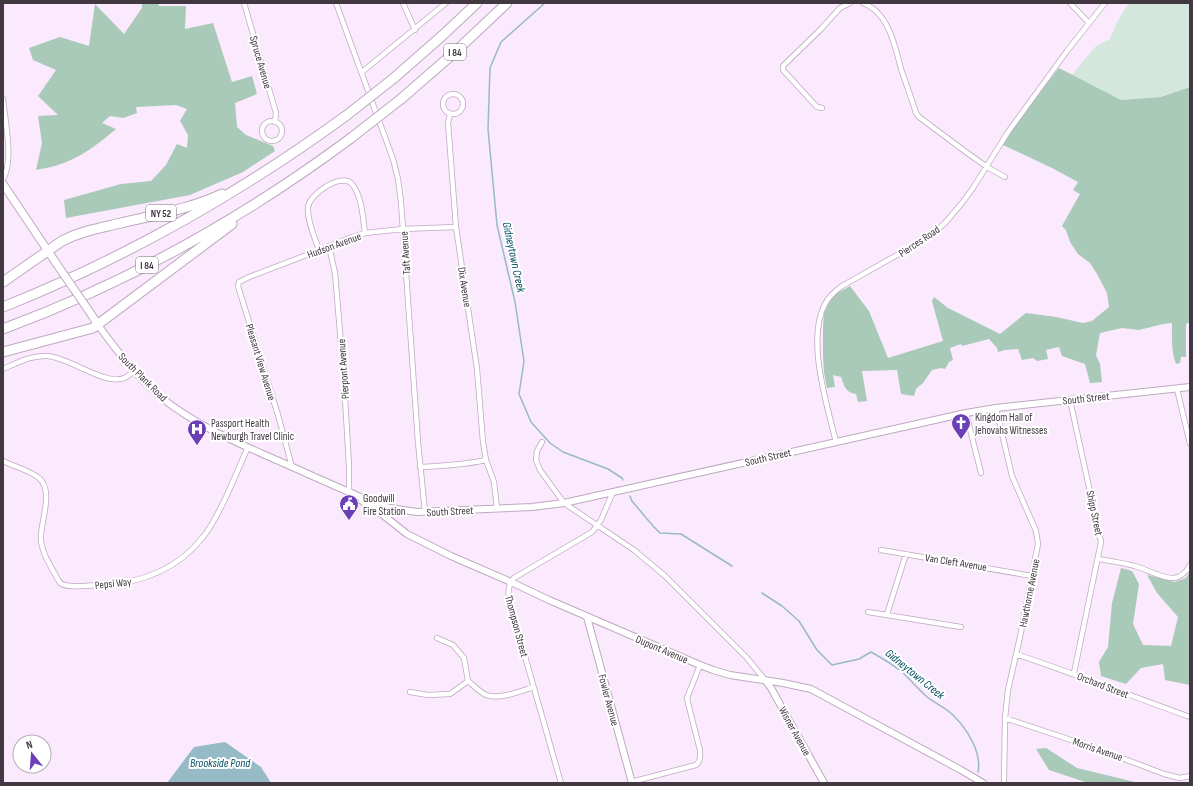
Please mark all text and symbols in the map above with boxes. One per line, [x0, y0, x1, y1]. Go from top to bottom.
street label: Spruce Avenue [247, 34, 274, 90]
road number: I 84 [444, 44, 466, 60]
road number: NY 52 [146, 205, 176, 221]
water label: Gidneytown Creek [499, 220, 528, 294]
street label: Pierces Road [896, 223, 943, 260]
street label: Hudson Avenue [305, 230, 363, 261]
street label: Taft Avenue [398, 231, 413, 275]
road number: I 84 [136, 257, 158, 273]
street label: Dix Avenue [455, 266, 474, 308]
street label: Pleasant View Avenue [243, 322, 278, 402]
street label: Pierpont Avenue [335, 338, 352, 399]
street label: South Plank Road [116, 350, 170, 405]
street label: South Street [1062, 390, 1111, 407]
place label: Kingdom Hall of Jehovahs Witnesses [974, 411, 1047, 437]
church icon: Kingdom Hall of Jehovahs Witnesses [950, 412, 972, 440]
place label: Passport Health Newburgh Travel Clinic [211, 417, 294, 443]
hospital icon: Passport Health Newburgh Travel Clinic [186, 418, 208, 446]
street label: South Street [744, 446, 793, 469]
street label: Shipp Street [1083, 489, 1106, 537]
place label: Goodwill Fire Station [363, 492, 406, 518]
public building icon: Goodwill Fire Station [338, 493, 360, 521]
street label: South Street [426, 504, 474, 519]
street label: Van Cleft Avenue [924, 551, 988, 574]
street label: Hawthorne Avenue [1016, 558, 1043, 628]
street label: Pepsi Way [94, 575, 133, 592]
street label: Thompson Street [502, 594, 531, 659]
street label: Dupont Avenue [634, 633, 690, 666]
water label: Gidneytown Creek [882, 646, 948, 703]
street label: Orchard Street [1075, 670, 1131, 701]
street label: Fowler Avenue [595, 673, 622, 727]
street label: Wisner Avenue [776, 704, 813, 758]
north arrow [12, 734, 52, 774]
street label: Morris Avenue [1071, 735, 1125, 764]
text: N [25, 738, 34, 752]
water label: Brookside Pond [190, 756, 251, 771]

